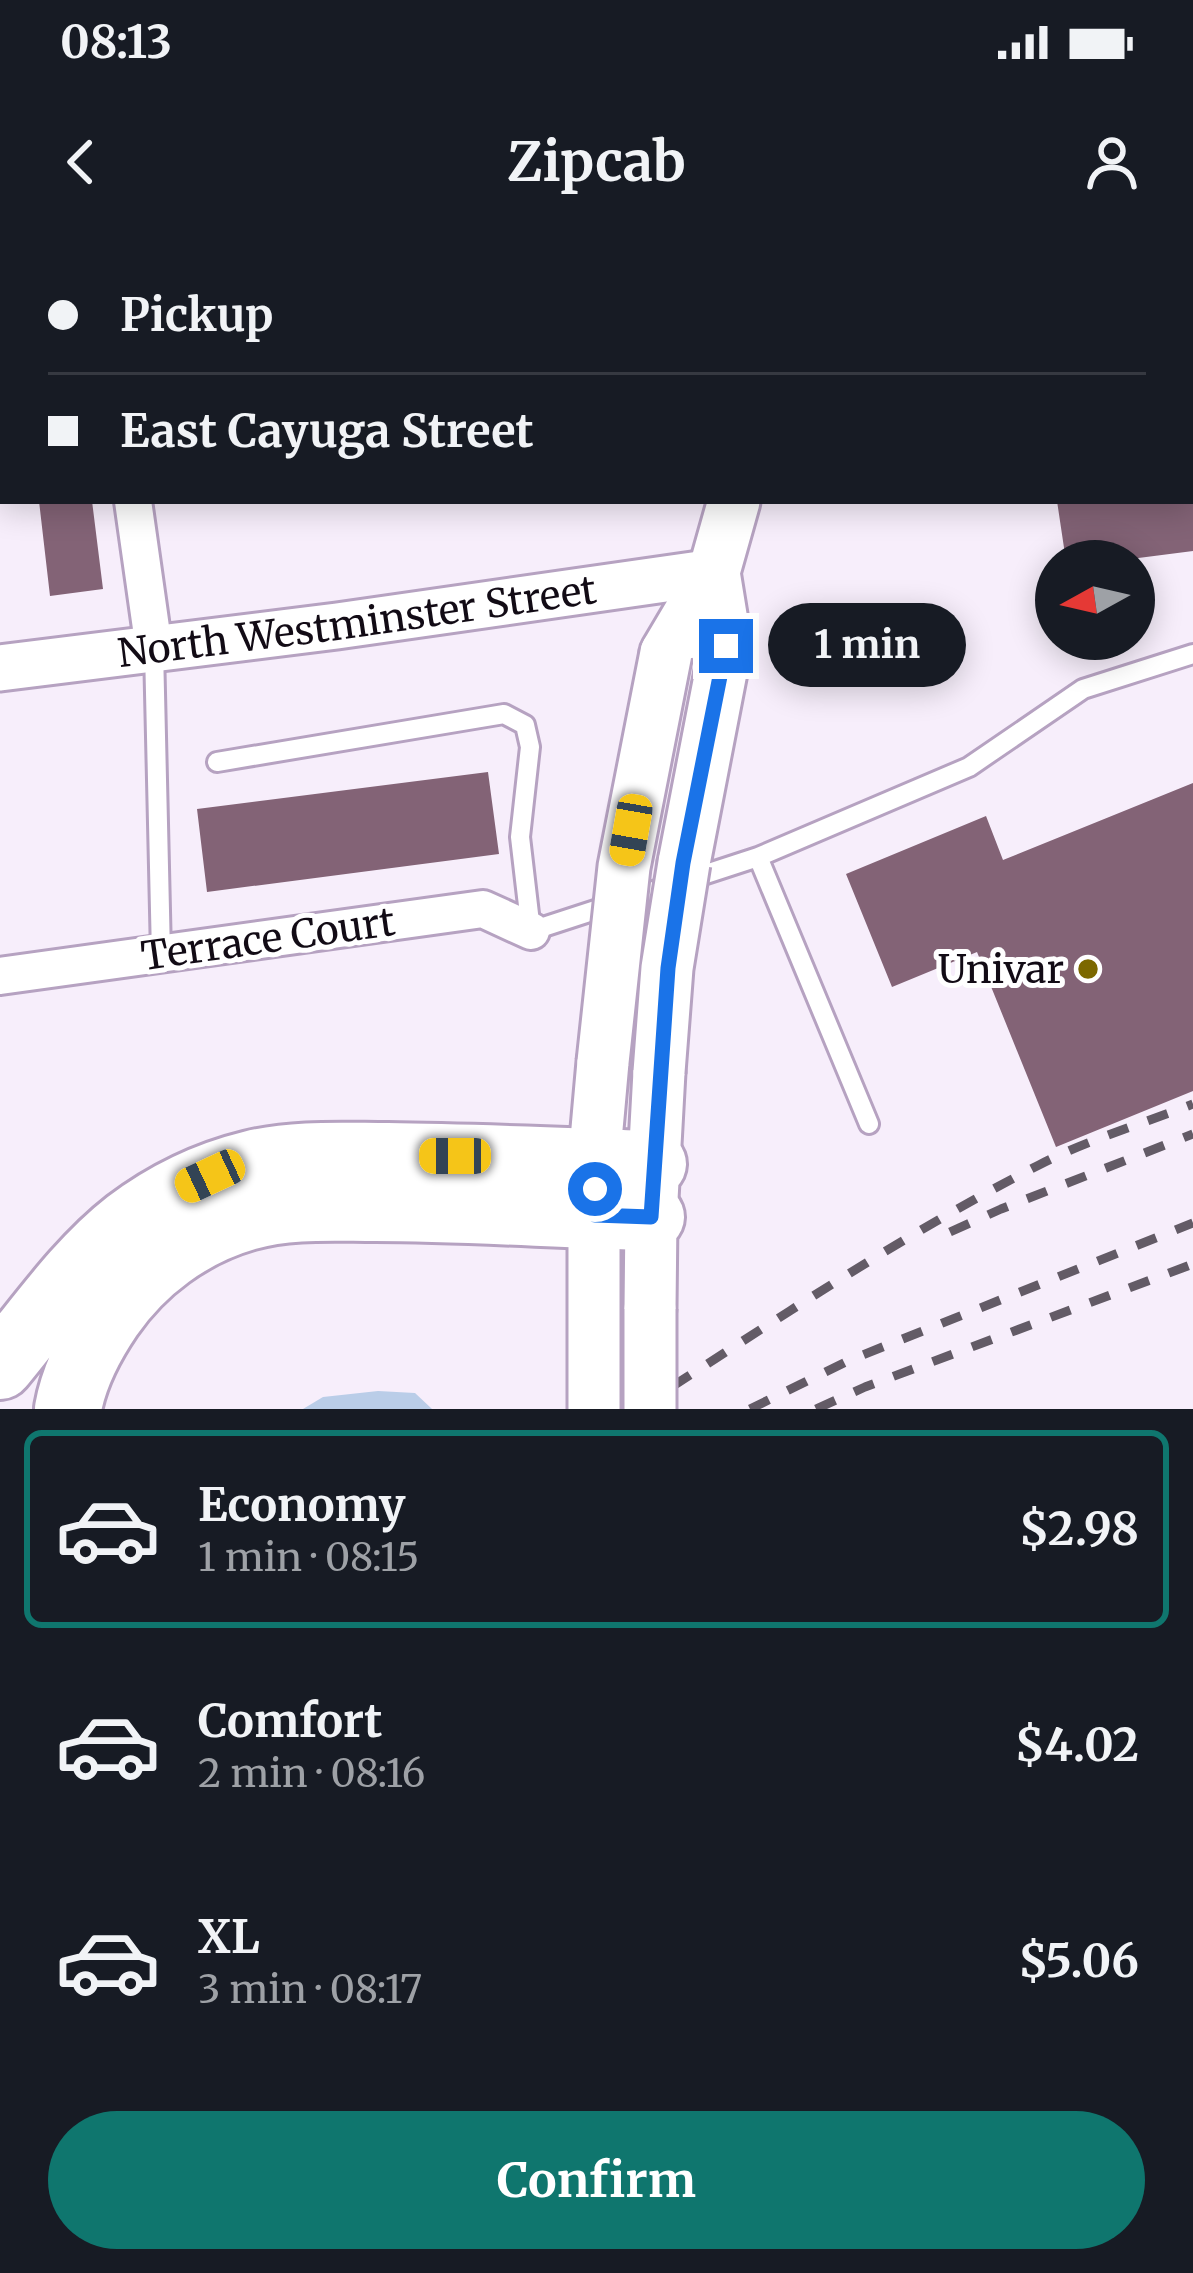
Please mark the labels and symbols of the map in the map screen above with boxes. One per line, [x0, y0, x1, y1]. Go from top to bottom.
north arrow [1035, 540, 1155, 660]
street label: North Westminster Street [115, 565, 599, 678]
callout: 1 min [768, 604, 966, 688]
route end [699, 619, 753, 673]
car [607, 791, 655, 869]
street label: Terrace Court [138, 897, 398, 981]
place label: Univar [938, 945, 1064, 994]
marker: Univar [1075, 956, 1101, 982]
car [419, 1138, 491, 1174]
car [170, 1144, 250, 1208]
route start [568, 1162, 622, 1216]

